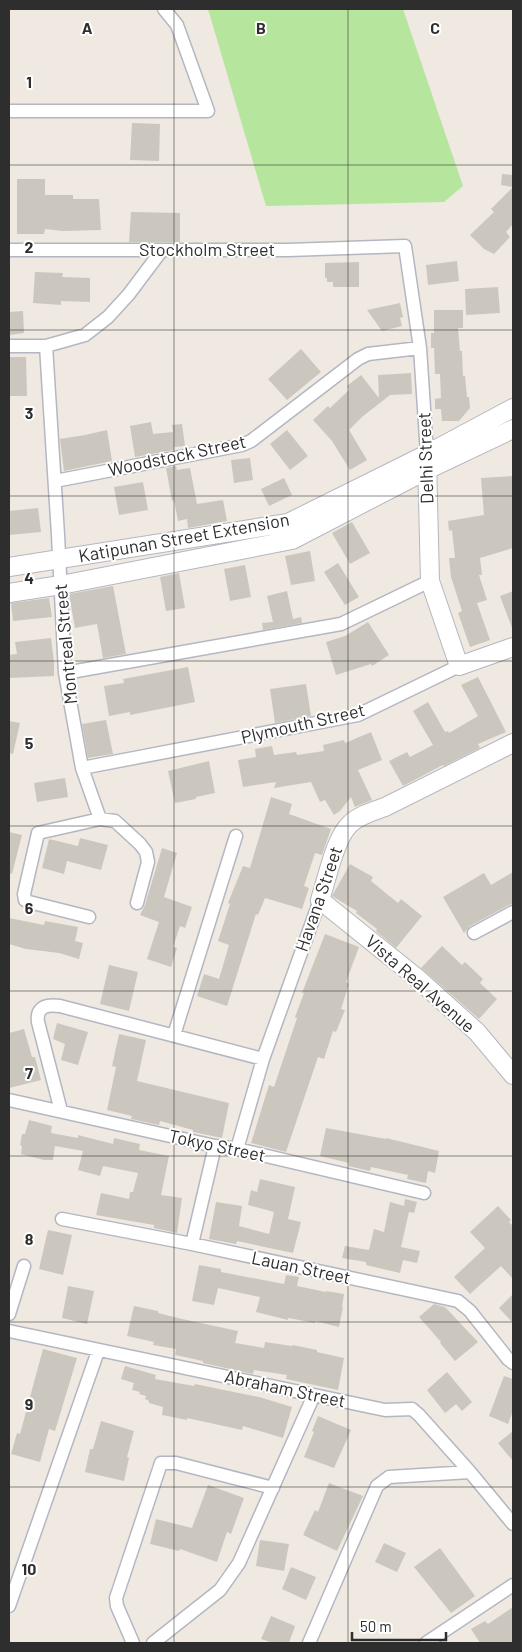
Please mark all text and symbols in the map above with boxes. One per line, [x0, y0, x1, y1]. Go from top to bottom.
text: A [82, 18, 93, 37]
text: B [256, 18, 266, 37]
text: C [430, 18, 440, 37]
text: 1 [26, 72, 32, 91]
text: 2 [25, 237, 34, 256]
street label: Stockholm Street [139, 238, 275, 260]
text: 3 [25, 403, 33, 422]
street label: Delhi Street [412, 412, 438, 504]
street label: Woodstock Street [106, 430, 248, 480]
street label: Katipunan Street Extension [77, 508, 291, 566]
text: 4 [24, 568, 34, 587]
street label: Montreal Street [49, 583, 81, 705]
street label: Plymouth Street [239, 698, 367, 748]
text: 5 [25, 733, 34, 752]
street label: Havana Street [290, 843, 346, 954]
text: 6 [25, 898, 34, 917]
street label: Vista Real Avenue [361, 930, 480, 1037]
text: 7 [25, 1063, 33, 1082]
street label: Tokyo Street [167, 1124, 268, 1166]
text: 8 [25, 1229, 34, 1248]
street label: Lauan Street [250, 1246, 353, 1288]
street label: Abraham Street [223, 1364, 348, 1412]
text: 9 [25, 1394, 33, 1413]
text: 10 [22, 1559, 36, 1578]
scale bar [352, 1610, 446, 1642]
text: 50 m [360, 1617, 392, 1635]

